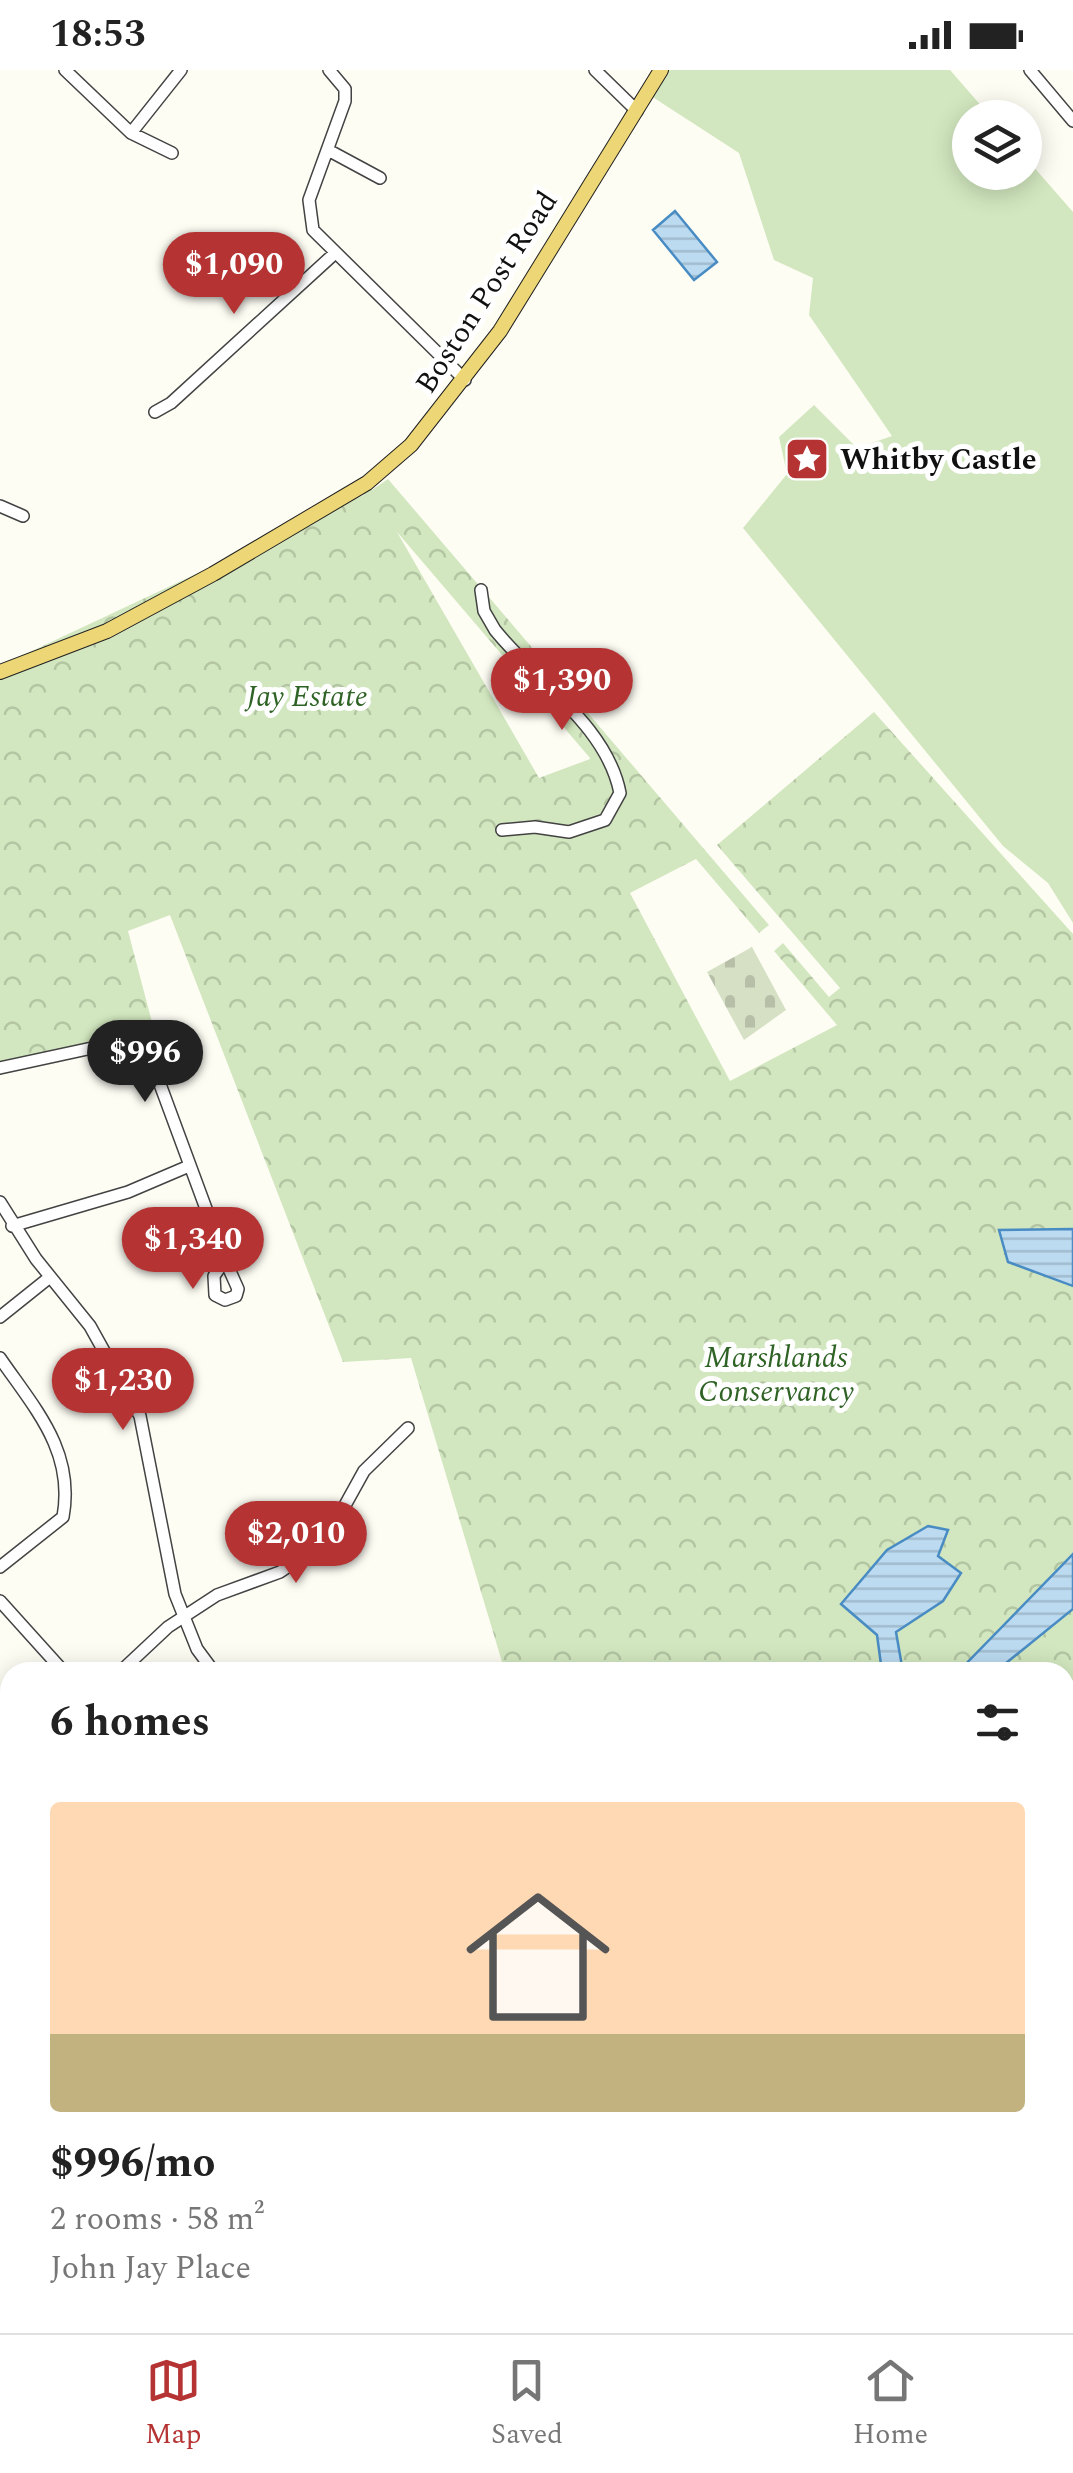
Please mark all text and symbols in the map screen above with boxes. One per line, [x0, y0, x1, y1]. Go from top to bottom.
text: 18:53 [50, 6, 145, 64]
map controls [952, 100, 1042, 190]
button: layers [952, 100, 1042, 190]
street label: Boston Post Road [404, 182, 570, 403]
pin: $1,090 [153, 232, 315, 317]
text: $1,090 [185, 240, 283, 289]
place icon: Whitby Castle [784, 436, 830, 482]
place label: Whitby Castle [840, 437, 1037, 483]
pin: $1,390 [481, 648, 643, 733]
text: $1,390 [513, 656, 611, 705]
park label: Jay Estate [244, 674, 368, 720]
pin: $996 [86, 1020, 204, 1105]
text: $996 [109, 1028, 181, 1077]
pin: $1,340 [112, 1207, 274, 1292]
text: $1,340 [144, 1215, 242, 1264]
park label: Marshlands Conservancy [698, 1335, 854, 1415]
pin: $1,230 [42, 1348, 204, 1433]
text: $1,230 [74, 1356, 172, 1405]
pin: $2,010 [215, 1501, 377, 1586]
text: $2,010 [247, 1509, 345, 1558]
text: 6 homes [50, 1691, 210, 1754]
icon: filters [970, 1695, 1025, 1750]
icon: home [448, 1867, 628, 2047]
text: $996/mo [50, 2132, 216, 2195]
text: 2 rooms · 58 m² [50, 2195, 264, 2244]
text: John Jay Place [50, 2244, 251, 2293]
tab: Map [145, 2353, 201, 2456]
tab: Saved [491, 2353, 563, 2456]
tab: Home [853, 2353, 928, 2456]

